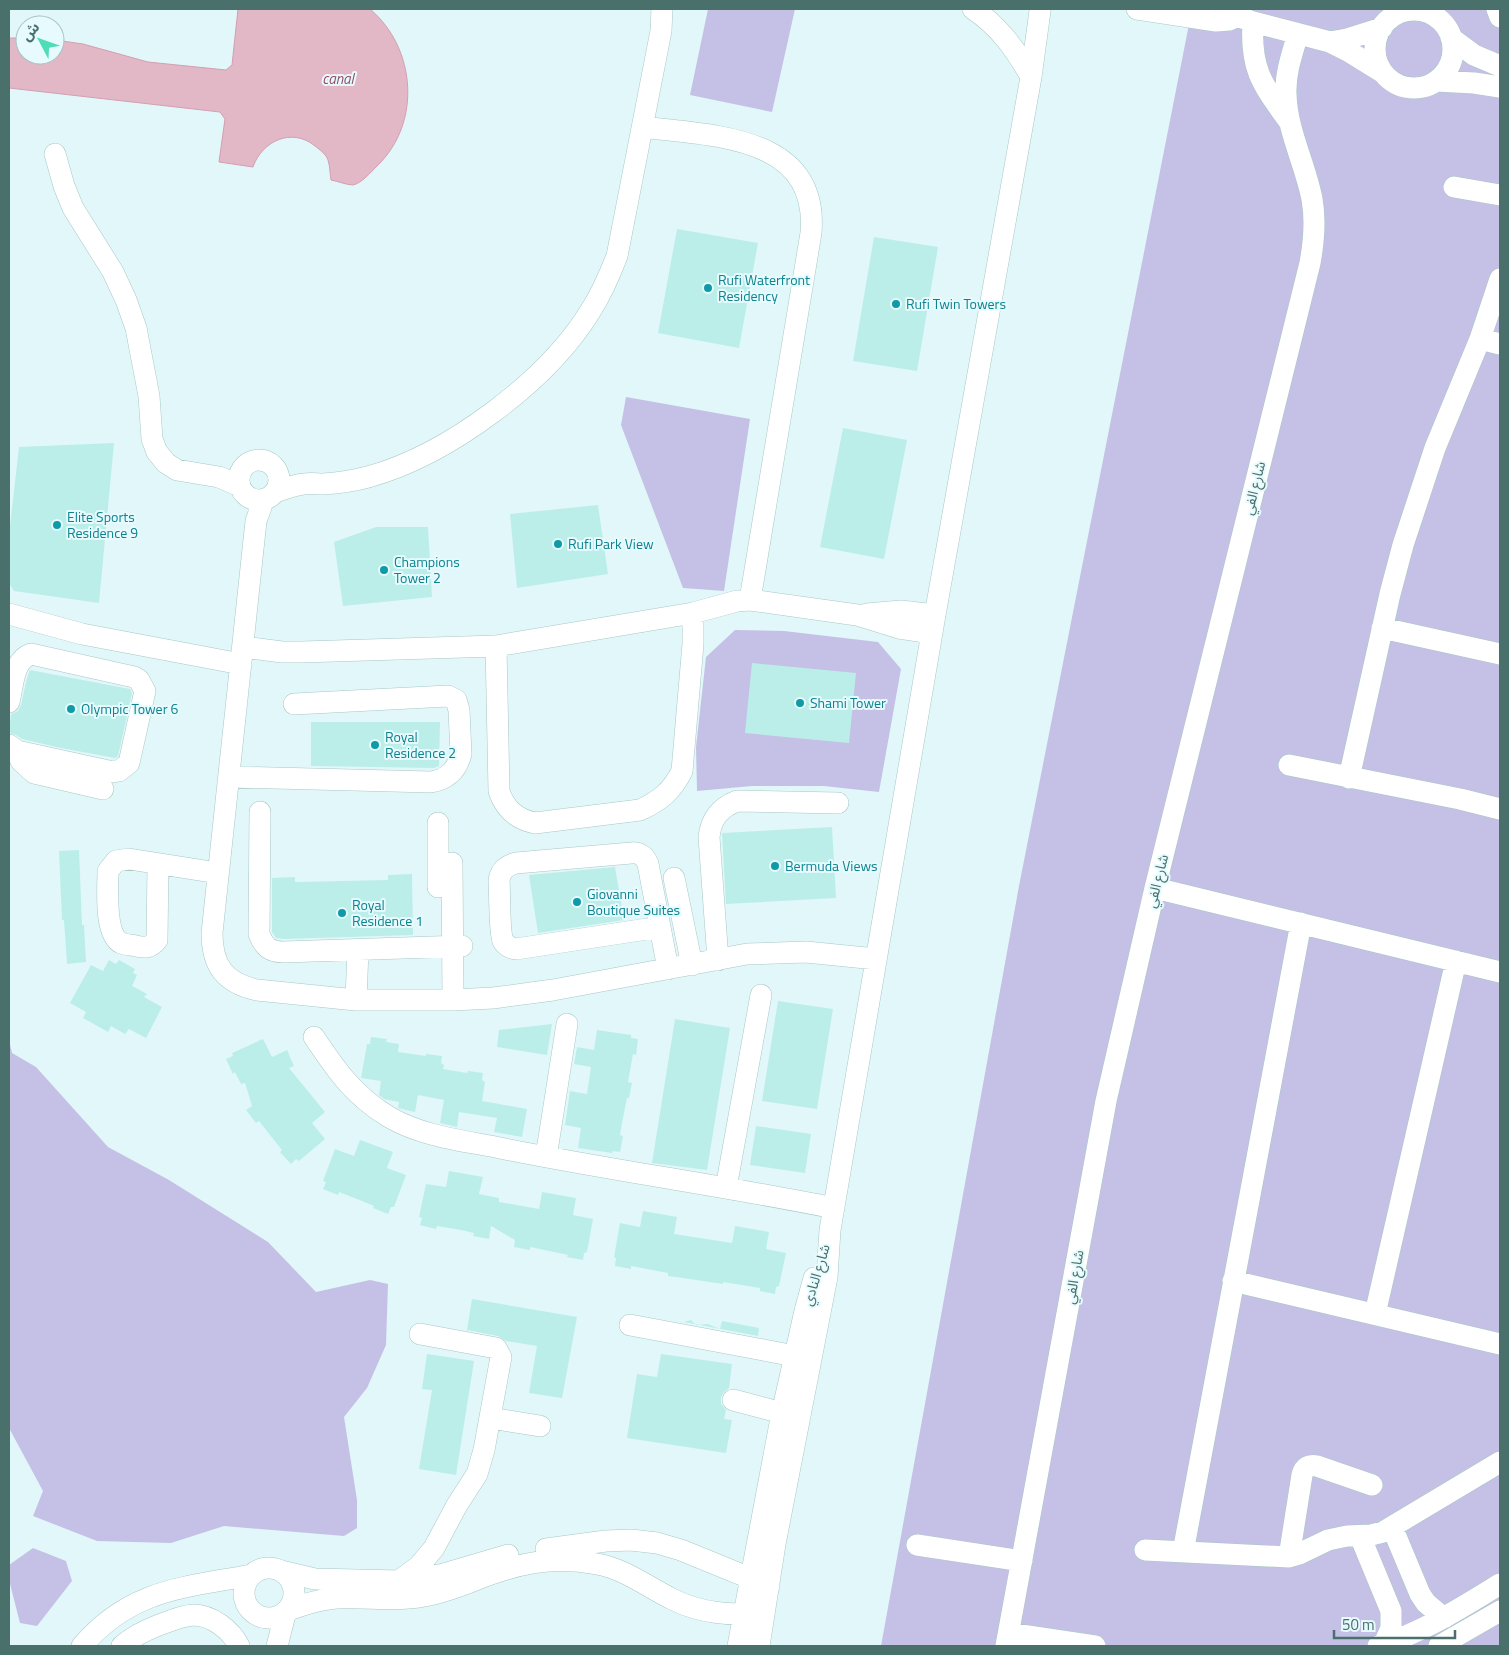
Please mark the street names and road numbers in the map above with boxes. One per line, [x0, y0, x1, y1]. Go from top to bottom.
street label: شارع الفي [1237, 459, 1272, 517]
street label: شارع الفي [1140, 852, 1175, 910]
street label: شارع النادي [796, 1241, 836, 1309]
street label: شارع الفي [1058, 1248, 1090, 1306]

